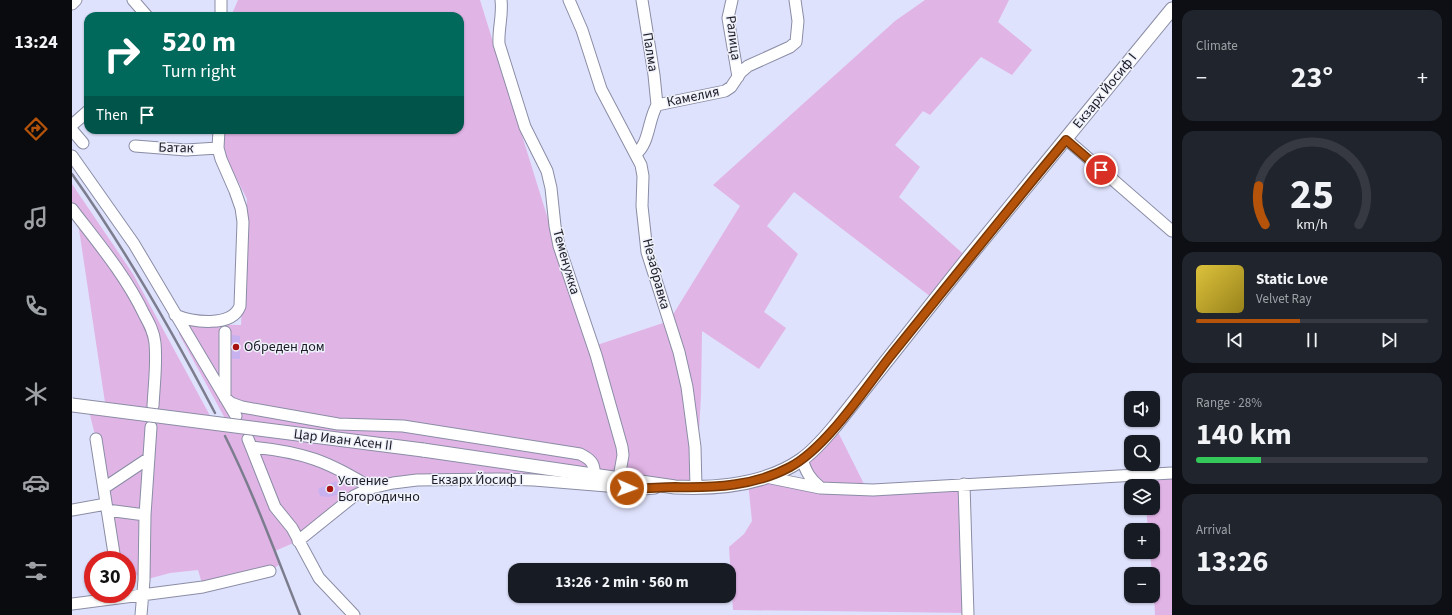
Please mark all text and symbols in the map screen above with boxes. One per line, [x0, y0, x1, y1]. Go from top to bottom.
street label: Ралица [720, 15, 746, 61]
text: 520 m [162, 22, 236, 62]
icon: right [96, 28, 148, 80]
text: 13:24 [14, 30, 58, 55]
street label: Палма [637, 31, 663, 73]
text: Climate [1196, 37, 1238, 55]
street label: Екзарх Йосиф I [1068, 49, 1142, 133]
text: 23° [1291, 56, 1333, 99]
text: Turn right [162, 59, 236, 84]
text: − [1196, 62, 1207, 94]
text: + [1417, 62, 1428, 94]
street label: Камелия [665, 82, 721, 112]
icon: arrive [136, 104, 158, 126]
text: Then [96, 105, 128, 126]
icon: directions [22, 115, 50, 143]
street label: Батак [158, 137, 194, 159]
pin [1084, 153, 1118, 187]
icon: arrive [1090, 159, 1112, 181]
text: 25 [1290, 164, 1334, 224]
icon: music [22, 204, 50, 232]
text: km/h [1296, 213, 1328, 234]
street label: Теменужка [547, 227, 585, 297]
street label: Незабравка [637, 236, 675, 312]
text: Static Love [1256, 269, 1328, 290]
text: Velvet Ray [1256, 290, 1312, 308]
icon: phone [22, 292, 50, 320]
icon: previous [1224, 329, 1246, 351]
icon: pause [1301, 329, 1323, 351]
icon: next [1378, 329, 1400, 351]
place label: Обреден дом [244, 337, 325, 357]
marker: Обреден дом [231, 342, 241, 352]
icon: climate [22, 380, 50, 408]
map controls [1124, 391, 1160, 603]
button: sound [1124, 391, 1160, 427]
text: Range · 28% [1196, 394, 1262, 412]
text: 140 km [1196, 413, 1292, 456]
street label: Цар Иван Асен II [292, 424, 394, 456]
button: search [1124, 435, 1160, 471]
position arrow [606, 467, 648, 509]
icon: car [22, 469, 50, 497]
street label: Екзарх Йосиф I [431, 470, 523, 490]
place label: Успение Богородично [338, 471, 420, 507]
button: layers [1124, 479, 1160, 515]
marker: Успение Богородично [325, 484, 335, 494]
text: Arrival [1196, 521, 1231, 539]
button: + [1124, 523, 1160, 559]
text: 13:26 [1196, 540, 1268, 583]
speed limit sign: 30 [84, 551, 136, 603]
icon: filters [22, 557, 50, 585]
button: − [1124, 567, 1160, 603]
text: 13:26 · 2 min · 560 m [555, 572, 689, 593]

